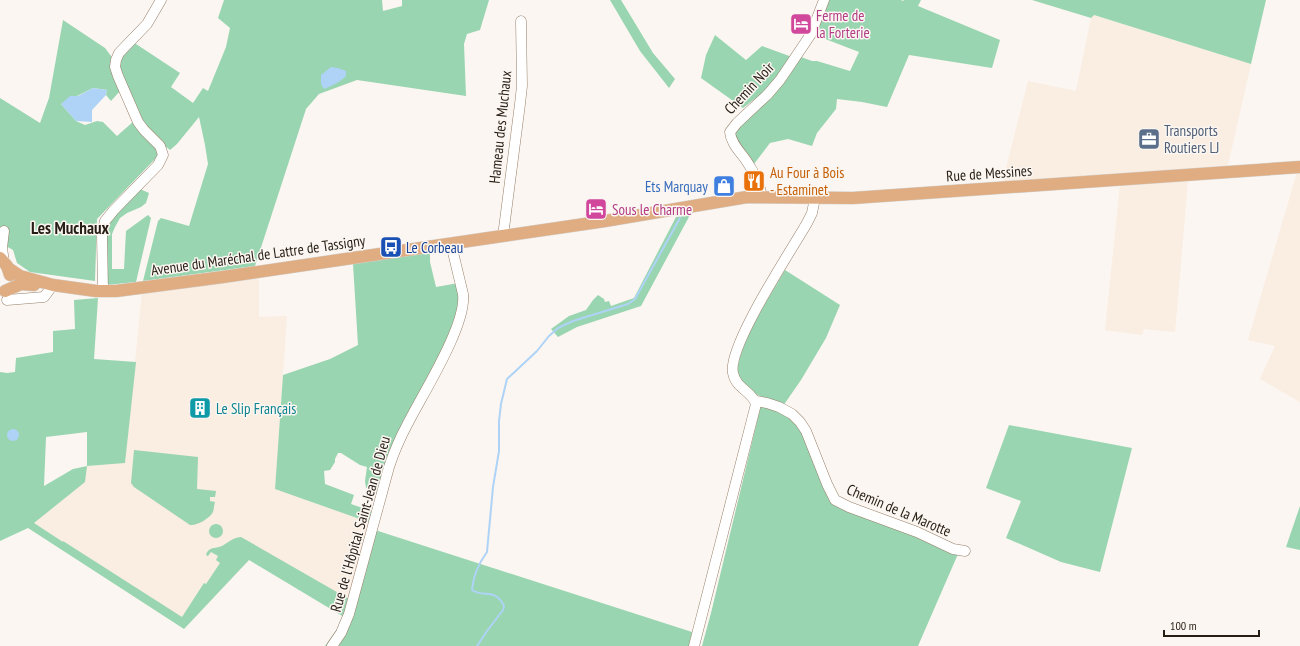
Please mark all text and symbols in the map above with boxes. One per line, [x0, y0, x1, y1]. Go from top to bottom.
place label: Ferme de la Forterie [816, 6, 870, 42]
hotel icon: Ferme de la Forterie [788, 11, 814, 37]
street label: Chemin Noir [720, 57, 779, 118]
street label: Hameau des Muchaux [485, 70, 515, 184]
place label: Transports Routiers LJ [1164, 121, 1219, 157]
office icon: Transports Routiers LJ [1136, 126, 1162, 152]
street label: Rue de Messines [945, 161, 1033, 185]
place label: Au Four à Bois - Estaminet [770, 163, 844, 199]
restaurant icon: Au Four à Bois - Estaminet [741, 168, 767, 194]
shop icon: Ets Marquay [711, 173, 737, 199]
place label: Ets Marquay [645, 177, 708, 196]
hotel icon: Sous le Charme [583, 196, 609, 222]
place label: Sous le Charme [612, 200, 692, 219]
district label: Les Muchaux [31, 217, 110, 239]
street label: Avenue du Maréchal de Lattre de Tassigny [150, 230, 367, 279]
bus stop icon: Le Corbeau [378, 234, 404, 260]
place label: Le Corbeau [406, 238, 463, 257]
building icon: Le Slip Français [187, 395, 213, 421]
place label: Le Slip Français [216, 399, 296, 418]
street label: Rue de l'Hôpital Saint-Jean de Dieu [326, 434, 394, 614]
street label: Chemin de la Marotte [844, 479, 954, 541]
scale bar [1164, 612, 1259, 638]
text: 100 m [1170, 618, 1197, 633]

